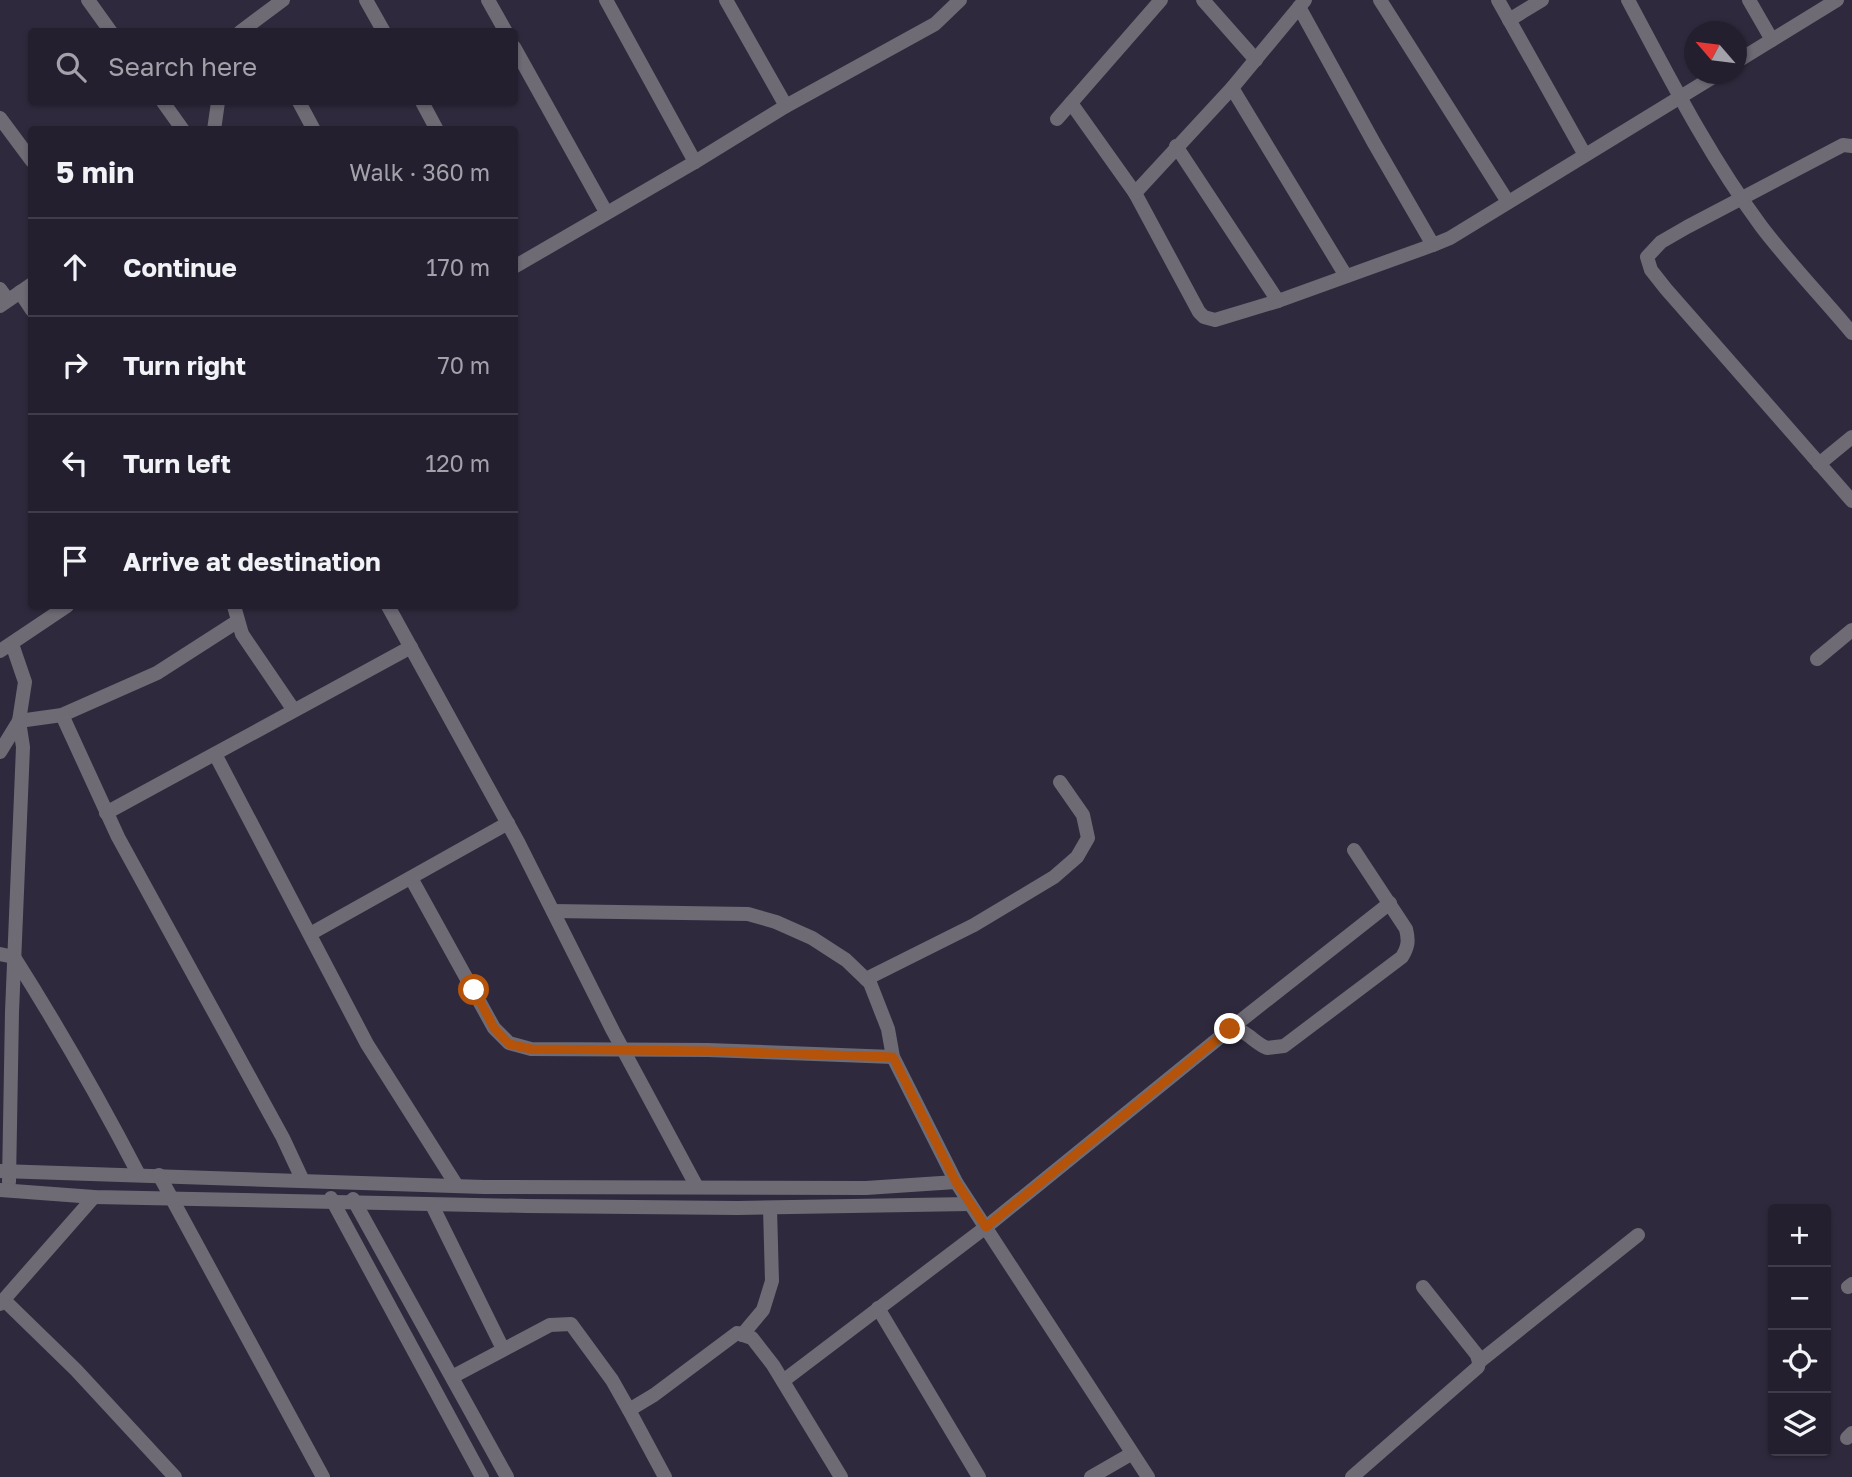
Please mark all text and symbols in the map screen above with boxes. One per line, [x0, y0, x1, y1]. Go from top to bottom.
north arrow [1684, 21, 1747, 84]
search box [28, 28, 518, 105]
icon: search [52, 48, 90, 86]
text: Search here [108, 51, 257, 82]
text: 5 min [56, 154, 134, 190]
text: Walk · 360 m [349, 158, 490, 186]
icon: ahead [56, 248, 94, 286]
text: Continue [123, 252, 237, 283]
text: 170 m [426, 253, 490, 281]
icon: right [56, 346, 94, 384]
text: Turn right [123, 350, 246, 381]
text: 70 m [437, 351, 490, 379]
icon: left [56, 444, 94, 482]
text: Turn left [123, 448, 231, 479]
text: 120 m [425, 449, 490, 477]
icon: arrive [56, 542, 94, 580]
text: Arrive at destination [123, 546, 381, 577]
route start [458, 974, 489, 1005]
route end [1214, 1013, 1245, 1044]
map controls [1768, 1204, 1831, 1456]
button: + [1768, 1204, 1831, 1267]
button: − [1768, 1267, 1831, 1330]
button: locate [1768, 1330, 1831, 1393]
button: layers [1768, 1393, 1831, 1456]

